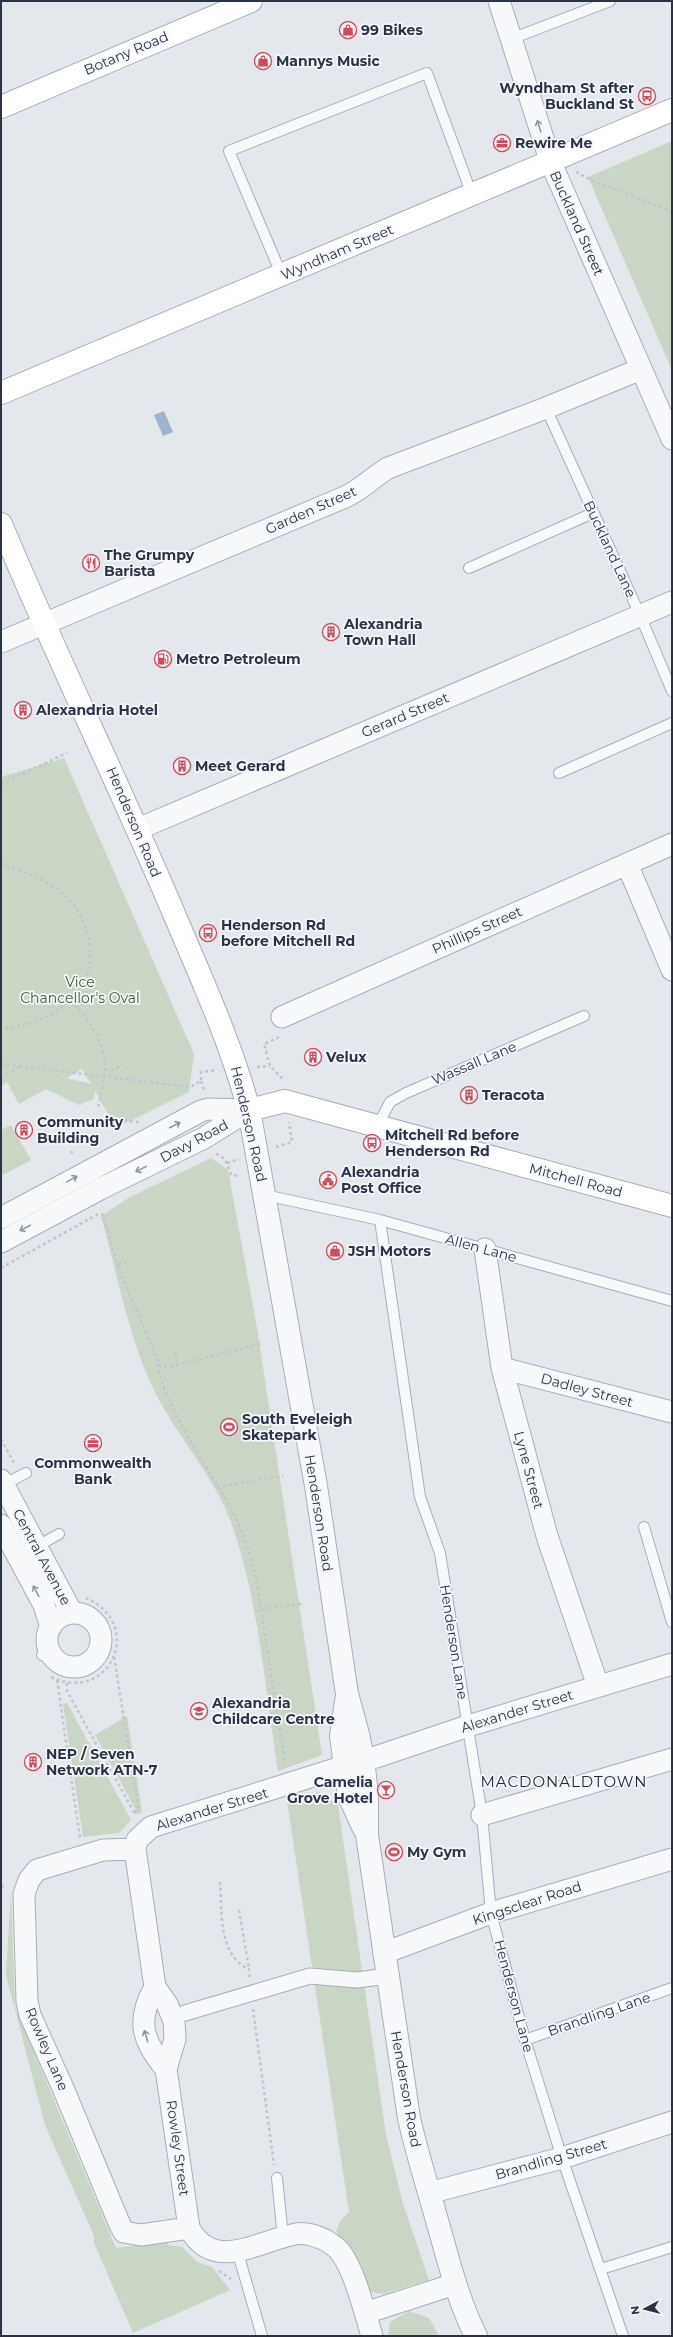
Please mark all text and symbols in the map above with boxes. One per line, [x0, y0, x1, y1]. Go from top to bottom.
shop icon: 99 Bikes [338, 20, 358, 40]
place label: 99 Bikes [361, 21, 423, 39]
street label: Botany Road [81, 27, 171, 79]
shop icon: Mannys Music [253, 51, 273, 71]
place label: Mannys Music [276, 52, 381, 70]
place label: Wyndham St after Buckland St [499, 79, 634, 113]
bus stop icon: Wyndham St after Buckland St [637, 86, 657, 106]
one-way arrow [535, 119, 542, 132]
office icon: Rewire Me [492, 133, 512, 153]
place label: Rewire Me [515, 134, 592, 152]
street label: Buckland Street [546, 168, 608, 279]
street label: Wyndham Street [278, 220, 396, 284]
street label: Garden Street [263, 482, 360, 538]
street label: Buckland Lane [580, 498, 640, 600]
place label: The Grumpy Barista [104, 546, 195, 580]
restaurant icon: The Grumpy Barista [81, 553, 101, 573]
place label: Alexandria Town Hall [343, 615, 423, 649]
building icon: Alexandria Town Hall [321, 622, 341, 642]
fuel station icon: Metro Petroleum [153, 649, 173, 669]
place label: Metro Petroleum [176, 650, 301, 668]
street label: Gerard Street [358, 688, 452, 742]
building icon: Alexandria Hotel [13, 700, 33, 720]
place label: Alexandria Hotel [35, 701, 158, 719]
building icon: Meet Gerard [172, 756, 192, 776]
place label: Meet Gerard [195, 757, 285, 775]
street label: Henderson Road [103, 764, 165, 880]
street label: Phillips Street [429, 902, 525, 958]
place label: Henderson Rd before Mitchell Rd [221, 916, 355, 950]
bus stop icon: Henderson Rd before Mitchell Rd [198, 923, 218, 943]
park label: Vice Chancellor's Oval [20, 973, 140, 1007]
street label: Wassall Lane [429, 1037, 519, 1089]
building icon: Velux [303, 1047, 323, 1067]
place label: Velux [325, 1048, 367, 1066]
street label: Henderson Road [227, 1064, 271, 1184]
building icon: Teracota [459, 1085, 479, 1105]
place label: Teracota [482, 1086, 545, 1104]
place label: Community Building [37, 1113, 124, 1147]
street label: Davy Road [157, 1115, 231, 1167]
building icon: Community Building [14, 1120, 34, 1140]
one-way arrow [169, 1120, 181, 1128]
place label: Mitchell Rd before Henderson Rd [385, 1126, 519, 1160]
bus stop icon: Mitchell Rd before Henderson Rd [362, 1133, 382, 1153]
street label: Mitchell Road [527, 1159, 625, 1201]
place label: Alexandria Post Office [340, 1163, 422, 1197]
one-way arrow [135, 1166, 147, 1173]
public building icon: Alexandria Post Office [318, 1170, 338, 1190]
one-way arrow [66, 1175, 78, 1183]
one-way arrow [20, 1225, 32, 1233]
street label: Allen Lane [443, 1230, 519, 1266]
shop icon: JSH Motors [325, 1241, 345, 1261]
place label: JSH Motors [347, 1242, 431, 1260]
street label: Dadley Street [539, 1369, 636, 1411]
place label: South Eveleigh Skatepark [242, 1410, 353, 1444]
sports icon: South Eveleigh Skatepark [219, 1417, 239, 1437]
street label: Lyne Street [510, 1429, 548, 1511]
office icon: Commonwealth Bank [83, 1433, 103, 1453]
street label: Henderson Road [301, 1453, 337, 1573]
place label: Commonwealth Bank [34, 1454, 152, 1488]
street label: Central Avenue [9, 1506, 75, 1608]
street label: Henderson Lane [436, 1583, 472, 1701]
one-way arrow [32, 1585, 39, 1597]
street label: Alexander Street [459, 1685, 576, 1737]
place label: Alexandria Childcare Centre [211, 1694, 335, 1728]
school or university icon: Alexandria Childcare Centre [189, 1701, 209, 1721]
place label: NEP / Seven Network ATN-7 [46, 1745, 158, 1779]
building icon: NEP / Seven Network ATN-7 [23, 1752, 43, 1772]
district label: MACDONALDTOWN [481, 1772, 647, 1791]
place label: Camelia Grove Hotel [287, 1773, 373, 1807]
bar icon: Camelia Grove Hotel [376, 1780, 396, 1800]
street label: Alexander Street [154, 1783, 271, 1835]
sports icon: My Gym [384, 1842, 404, 1862]
place label: My Gym [407, 1843, 467, 1861]
street label: Kingsclear Road [470, 1877, 584, 1929]
street label: Henderson Lane [490, 1938, 538, 2054]
street label: Brandling Lane [545, 1988, 653, 2040]
street label: Rowley Lane [21, 2005, 73, 2093]
one-way arrow [142, 2029, 149, 2042]
street label: Henderson Road [387, 2029, 425, 2149]
street label: Rowley Street [162, 2099, 194, 2197]
street label: Brandling Street [493, 2134, 609, 2184]
north arrow [625, 2289, 665, 2329]
text: N [628, 2305, 643, 2315]

